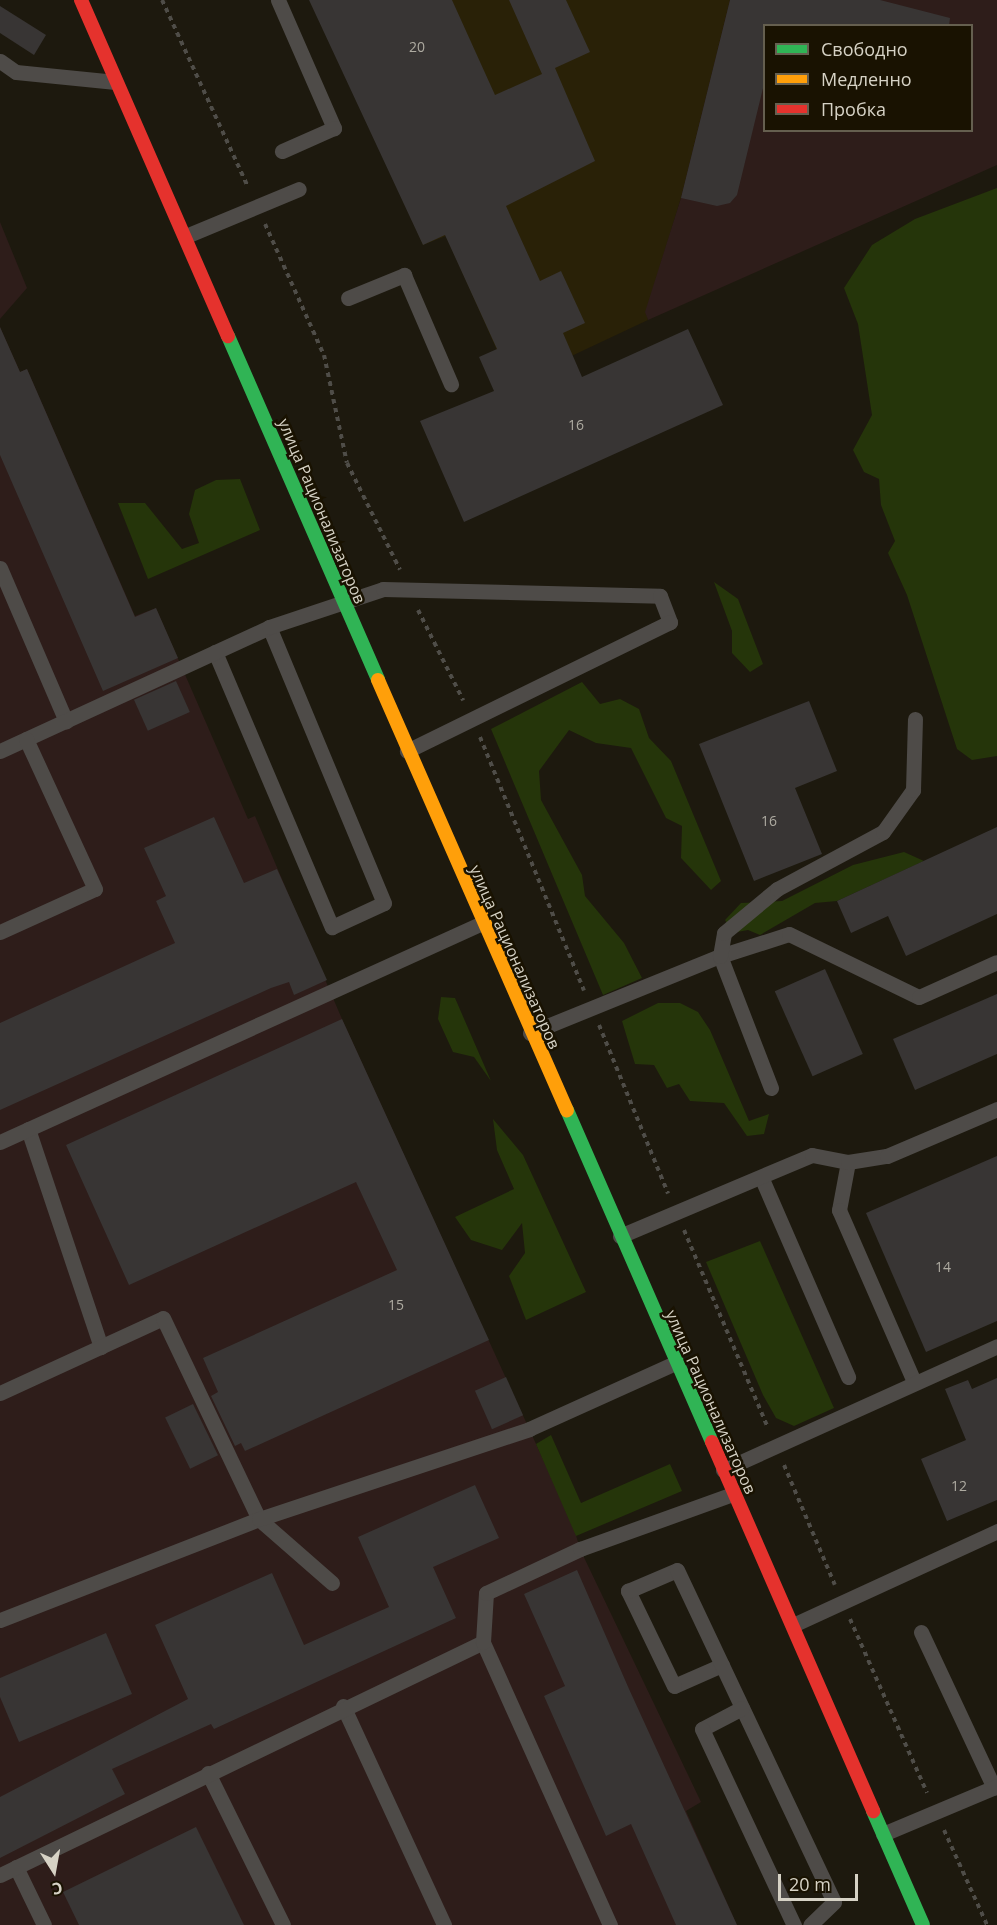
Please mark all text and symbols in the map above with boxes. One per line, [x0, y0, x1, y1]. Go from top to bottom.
legend [763, 24, 973, 132]
text: Свободно [821, 37, 908, 61]
house number: 20 [409, 39, 425, 55]
text: Медленно [821, 67, 912, 91]
text: Пробка [821, 97, 886, 121]
street label: улица Рационализаторов [274, 415, 370, 607]
house number: 16 [568, 417, 584, 433]
house number: 16 [761, 813, 777, 829]
street label: улица Рационализаторов [466, 862, 564, 1052]
house number: 14 [935, 1259, 951, 1275]
house number: 15 [388, 1297, 404, 1313]
street label: улица Рационализаторов [662, 1307, 760, 1497]
house number: 12 [951, 1478, 967, 1494]
north arrow [24, 1841, 84, 1901]
scale bar [781, 1862, 860, 1900]
text: 20 m [789, 1872, 831, 1896]
text: С [50, 1877, 65, 1900]

